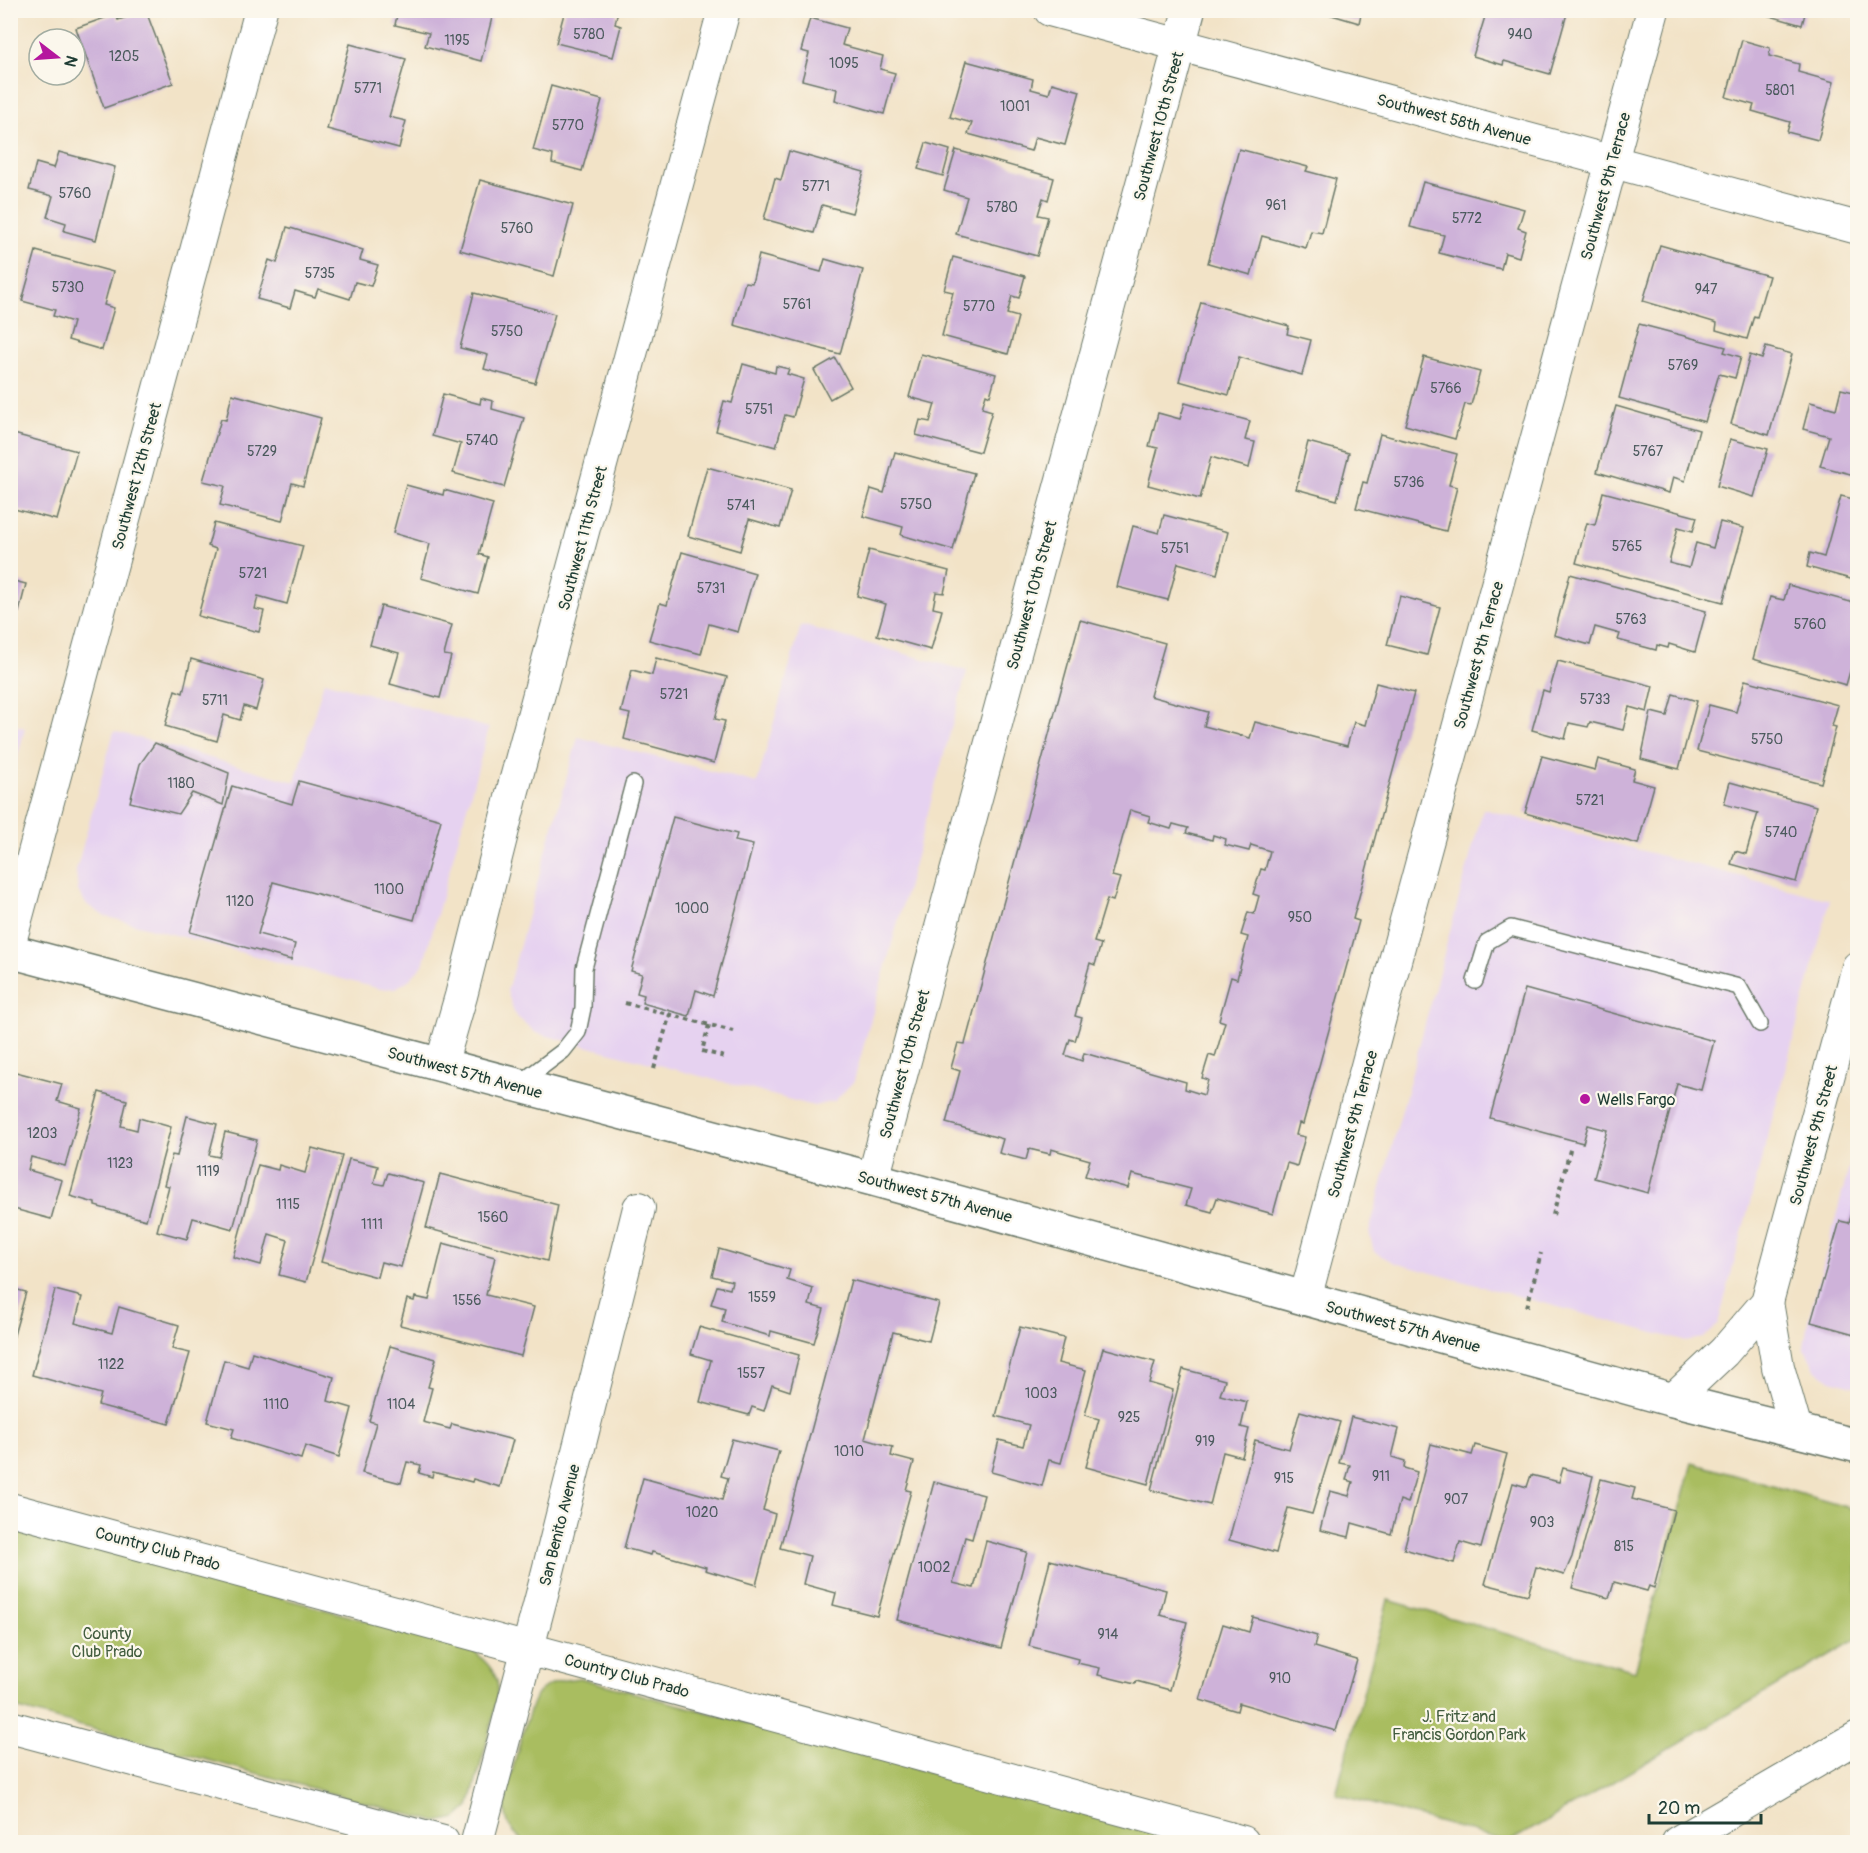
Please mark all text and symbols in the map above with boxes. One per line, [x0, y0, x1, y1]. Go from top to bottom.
house number: 5780 [573, 26, 605, 43]
house number: 940 [1508, 26, 1532, 43]
north arrow [27, 27, 87, 87]
house number: 1195 [444, 32, 470, 49]
house number: 1205 [109, 48, 139, 65]
street label: Southwest 10th Street [1129, 49, 1189, 203]
text: N [59, 53, 82, 69]
house number: 1095 [829, 55, 859, 72]
house number: 5771 [354, 80, 382, 97]
house number: 5801 [1765, 82, 1795, 99]
street label: Southwest 58th Avenue [1374, 90, 1533, 150]
house number: 1001 [1000, 98, 1030, 115]
street label: Southwest 9th Terrace [1577, 110, 1635, 262]
house number: 5770 [552, 117, 584, 134]
house number: 5771 [802, 178, 830, 195]
house number: 5760 [59, 185, 91, 202]
house number: 961 [1266, 197, 1286, 214]
house number: 5780 [986, 199, 1018, 216]
house number: 5772 [1452, 210, 1482, 227]
house number: 5760 [501, 220, 533, 237]
house number: 5735 [305, 265, 335, 282]
house number: 5730 [52, 279, 84, 296]
house number: 947 [1695, 281, 1718, 298]
house number: 5761 [783, 296, 811, 313]
house number: 5770 [963, 298, 995, 315]
house number: 5750 [491, 323, 523, 340]
house number: 5769 [1668, 357, 1698, 374]
house number: 5766 [1430, 380, 1462, 397]
street label: Southwest 12th Street [108, 400, 166, 552]
house number: 5751 [745, 401, 773, 418]
house number: 5740 [466, 432, 498, 449]
house number: 5729 [247, 443, 277, 460]
house number: 5767 [1633, 443, 1664, 460]
street label: Southwest 11th Street [554, 463, 612, 613]
house number: 5736 [1394, 474, 1424, 491]
house number: 5750 [900, 496, 932, 513]
house number: 5741 [727, 497, 755, 514]
street label: Southwest 10th Street [1002, 518, 1062, 672]
house number: 5765 [1612, 538, 1642, 555]
house number: 5751 [1161, 540, 1189, 557]
house number: 5721 [239, 565, 267, 582]
street label: Southwest 9th Terrace [1450, 579, 1508, 731]
house number: 5731 [697, 580, 725, 597]
house number: 5763 [1616, 611, 1647, 628]
house number: 5760 [1794, 616, 1826, 633]
house number: 5721 [660, 686, 688, 703]
house number: 5733 [1580, 691, 1610, 708]
house number: 5711 [202, 692, 228, 709]
house number: 5750 [1751, 731, 1783, 748]
house number: 1180 [167, 775, 195, 792]
house number: 5721 [1576, 792, 1604, 809]
house number: 5740 [1765, 824, 1797, 841]
house number: 1100 [374, 881, 404, 898]
house number: 1120 [226, 893, 254, 910]
house number: 1000 [675, 900, 709, 917]
house number: 950 [1288, 909, 1312, 926]
street label: Southwest 10th Street [875, 987, 935, 1141]
street label: Southwest 57th Avenue [385, 1043, 544, 1103]
street label: Southwest 9th Terrace [1324, 1048, 1382, 1200]
street label: Southwest 9th Street [1786, 1062, 1842, 1208]
place label: Wells Fargo [1597, 1090, 1676, 1110]
marker: Wells Fargo [1578, 1092, 1592, 1106]
house number: 1203 [27, 1125, 58, 1142]
house number: 1123 [107, 1155, 133, 1172]
house number: 1119 [196, 1163, 220, 1180]
street label: Southwest 57th Avenue [855, 1167, 1014, 1227]
house number: 1115 [276, 1196, 300, 1213]
house number: 1560 [478, 1209, 508, 1226]
house number: 1111 [361, 1216, 383, 1233]
house number: 1559 [748, 1289, 776, 1306]
house number: 1556 [453, 1292, 481, 1309]
street label: Southwest 57th Avenue [1323, 1297, 1482, 1357]
house number: 1122 [98, 1356, 124, 1373]
house number: 1557 [737, 1365, 766, 1382]
house number: 1003 [1025, 1385, 1057, 1402]
house number: 1110 [263, 1396, 289, 1413]
house number: 1104 [387, 1396, 415, 1413]
house number: 925 [1118, 1409, 1140, 1426]
house number: 919 [1195, 1433, 1215, 1450]
house number: 1010 [834, 1443, 864, 1460]
street label: San Benito Avenue [535, 1462, 585, 1588]
house number: 911 [1372, 1468, 1390, 1485]
house number: 915 [1274, 1470, 1294, 1487]
house number: 907 [1444, 1491, 1469, 1508]
house number: 1020 [686, 1504, 718, 1521]
house number: 903 [1530, 1514, 1554, 1531]
street label: Country Club Prado [93, 1523, 223, 1575]
house number: 815 [1614, 1538, 1634, 1555]
house number: 1002 [918, 1559, 950, 1576]
park label: County Club Prado [72, 1624, 143, 1662]
house number: 914 [1098, 1626, 1118, 1643]
street label: Country Club Prado [562, 1650, 692, 1702]
house number: 910 [1269, 1670, 1291, 1687]
park label: J. Fritz and Francis Gordon Park [1392, 1707, 1526, 1745]
scale bar [1649, 1787, 1762, 1825]
text: 20 m [1658, 1797, 1700, 1820]

